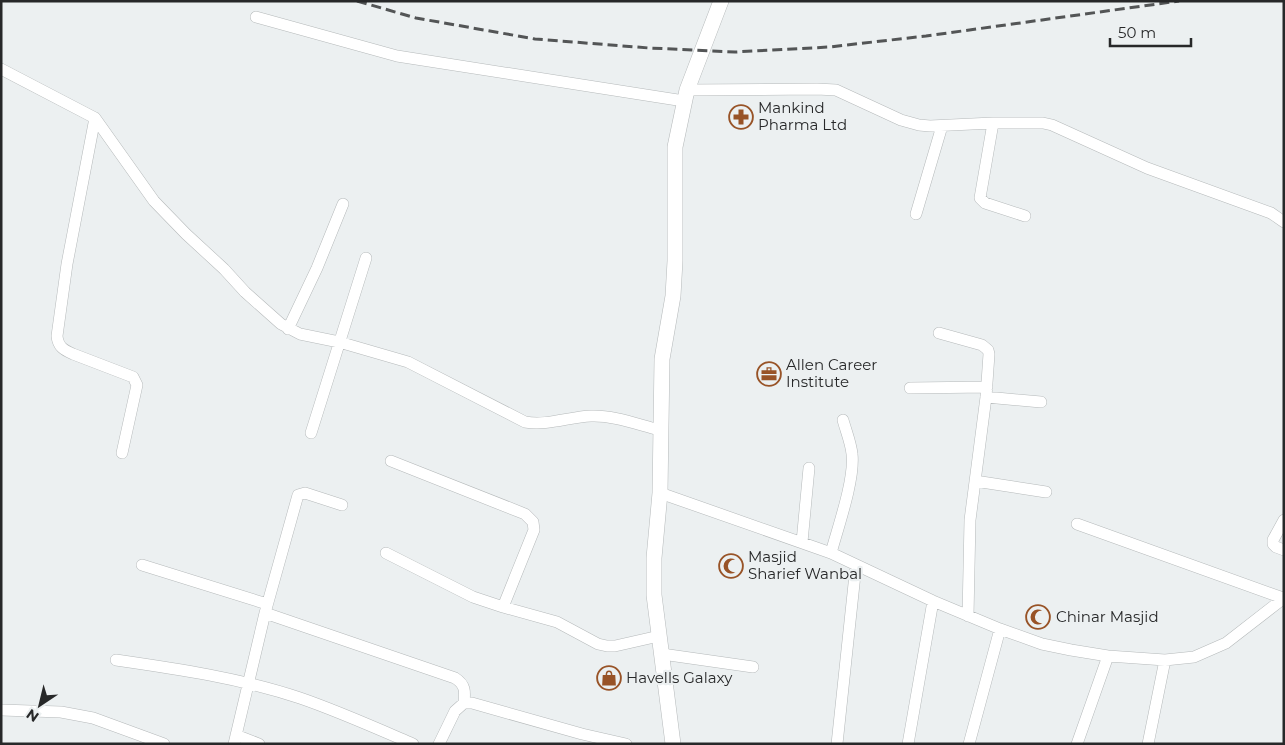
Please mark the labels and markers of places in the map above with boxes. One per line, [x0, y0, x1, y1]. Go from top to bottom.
place label: Mankind Pharma Ltd [758, 98, 847, 134]
pharmacy icon: Mankind Pharma Ltd [728, 104, 754, 130]
place label: Allen Career Institute [786, 355, 877, 391]
office icon: Allen Career Institute [756, 361, 782, 387]
place label: Masjid Sharief Wanbal [748, 547, 862, 583]
mosque icon: Masjid Sharief Wanbal [718, 553, 744, 579]
mosque icon: Chinar Masjid [1025, 604, 1051, 630]
place label: Chinar Masjid [1056, 607, 1159, 626]
shop icon: Havells Galaxy [596, 665, 622, 691]
place label: Havells Galaxy [626, 668, 733, 687]

